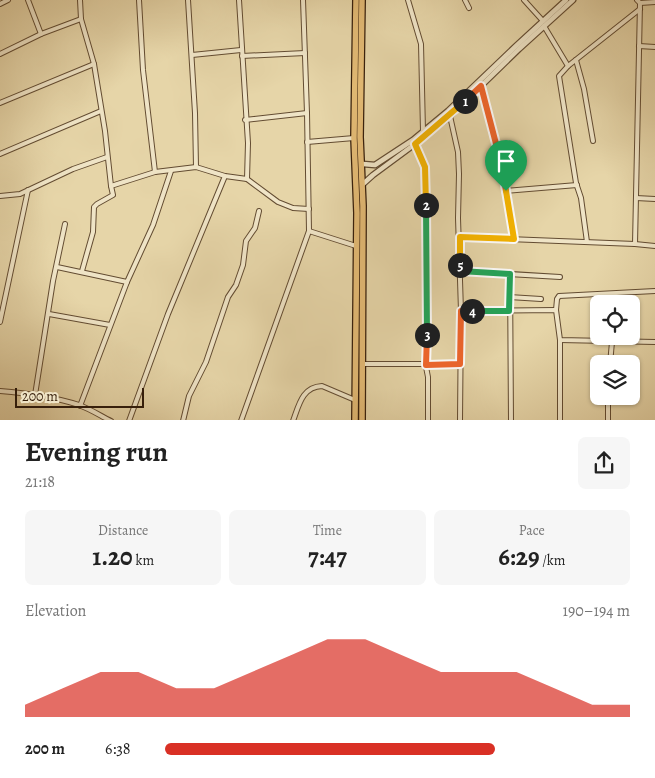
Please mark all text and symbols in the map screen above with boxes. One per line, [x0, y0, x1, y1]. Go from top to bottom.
pin: 1 [452, 88, 478, 114]
text: 1 [463, 92, 468, 111]
pin [485, 140, 527, 191]
icon: arrive [492, 147, 520, 175]
pin: 2 [414, 192, 438, 218]
text: 2 [423, 196, 430, 215]
pin: 5 [448, 252, 472, 278]
text: 5 [458, 256, 463, 275]
map controls [590, 295, 640, 405]
button: locate [590, 295, 640, 345]
pin: 4 [460, 298, 484, 324]
text: 4 [469, 302, 476, 321]
pin: 3 [414, 322, 440, 348]
text: 3 [424, 326, 431, 345]
button: layers [590, 355, 640, 405]
scale bar [15, 386, 144, 409]
text: 200 m [22, 387, 58, 406]
text: Evening run [25, 433, 168, 471]
button: share [578, 437, 630, 489]
text: 21:18 [25, 471, 55, 493]
text: Distance [98, 521, 148, 540]
text: Time [313, 521, 342, 540]
text: Pace [519, 521, 545, 540]
text: 1.20 [92, 540, 133, 574]
text: 7:47 [308, 540, 347, 574]
text: 6:29 [498, 540, 539, 574]
text: km [133, 551, 154, 570]
text: /km [539, 551, 565, 570]
text: Elevation [25, 600, 86, 622]
text: 190–194 m [563, 600, 630, 622]
text: 200 m [25, 738, 65, 760]
text: 6:38 [105, 738, 131, 760]

